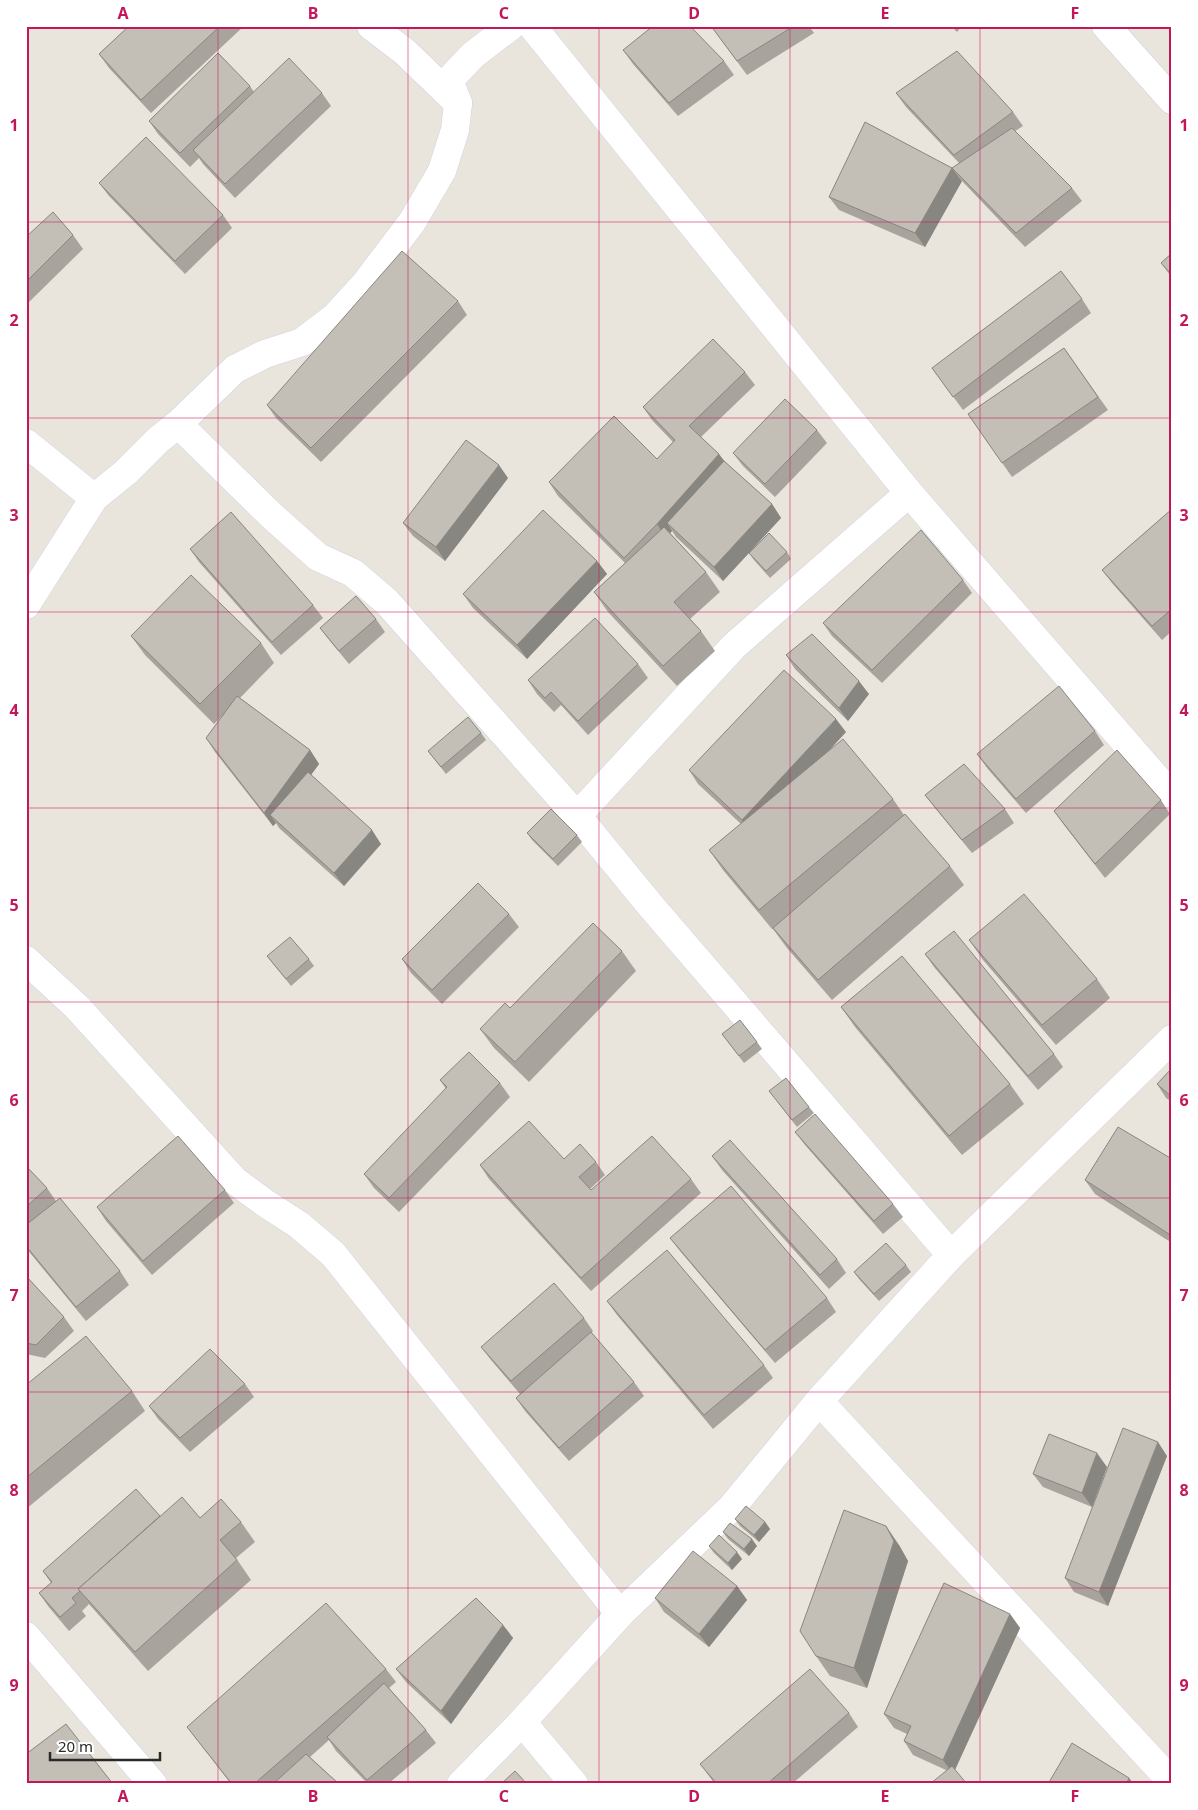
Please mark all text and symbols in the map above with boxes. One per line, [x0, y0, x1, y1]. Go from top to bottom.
text: A [117, 2, 129, 24]
text: B [308, 2, 318, 24]
text: C [499, 2, 509, 24]
text: D [688, 2, 700, 24]
text: E [881, 2, 890, 24]
text: F [1071, 2, 1079, 24]
text: 1 [9, 114, 19, 136]
text: 1 [1179, 114, 1189, 136]
text: 2 [9, 309, 19, 331]
text: 2 [1179, 309, 1189, 331]
text: 3 [9, 504, 19, 526]
text: 3 [1179, 504, 1189, 526]
text: 4 [9, 699, 19, 721]
text: 4 [1179, 699, 1189, 721]
text: 5 [9, 894, 19, 916]
text: 5 [1179, 894, 1189, 916]
text: 6 [9, 1089, 19, 1111]
text: 6 [1179, 1089, 1189, 1111]
text: 7 [9, 1284, 19, 1306]
text: 7 [1179, 1284, 1189, 1306]
text: 8 [9, 1479, 19, 1501]
text: 8 [1179, 1479, 1189, 1501]
text: 9 [9, 1674, 19, 1696]
text: 9 [1179, 1674, 1189, 1696]
scale bar [50, 1730, 160, 1762]
text: 20 m [58, 1736, 93, 1756]
text: A [117, 1785, 129, 1807]
text: B [308, 1785, 318, 1807]
text: C [499, 1785, 509, 1807]
text: D [688, 1785, 700, 1807]
text: E [881, 1785, 890, 1807]
text: F [1071, 1785, 1079, 1807]

